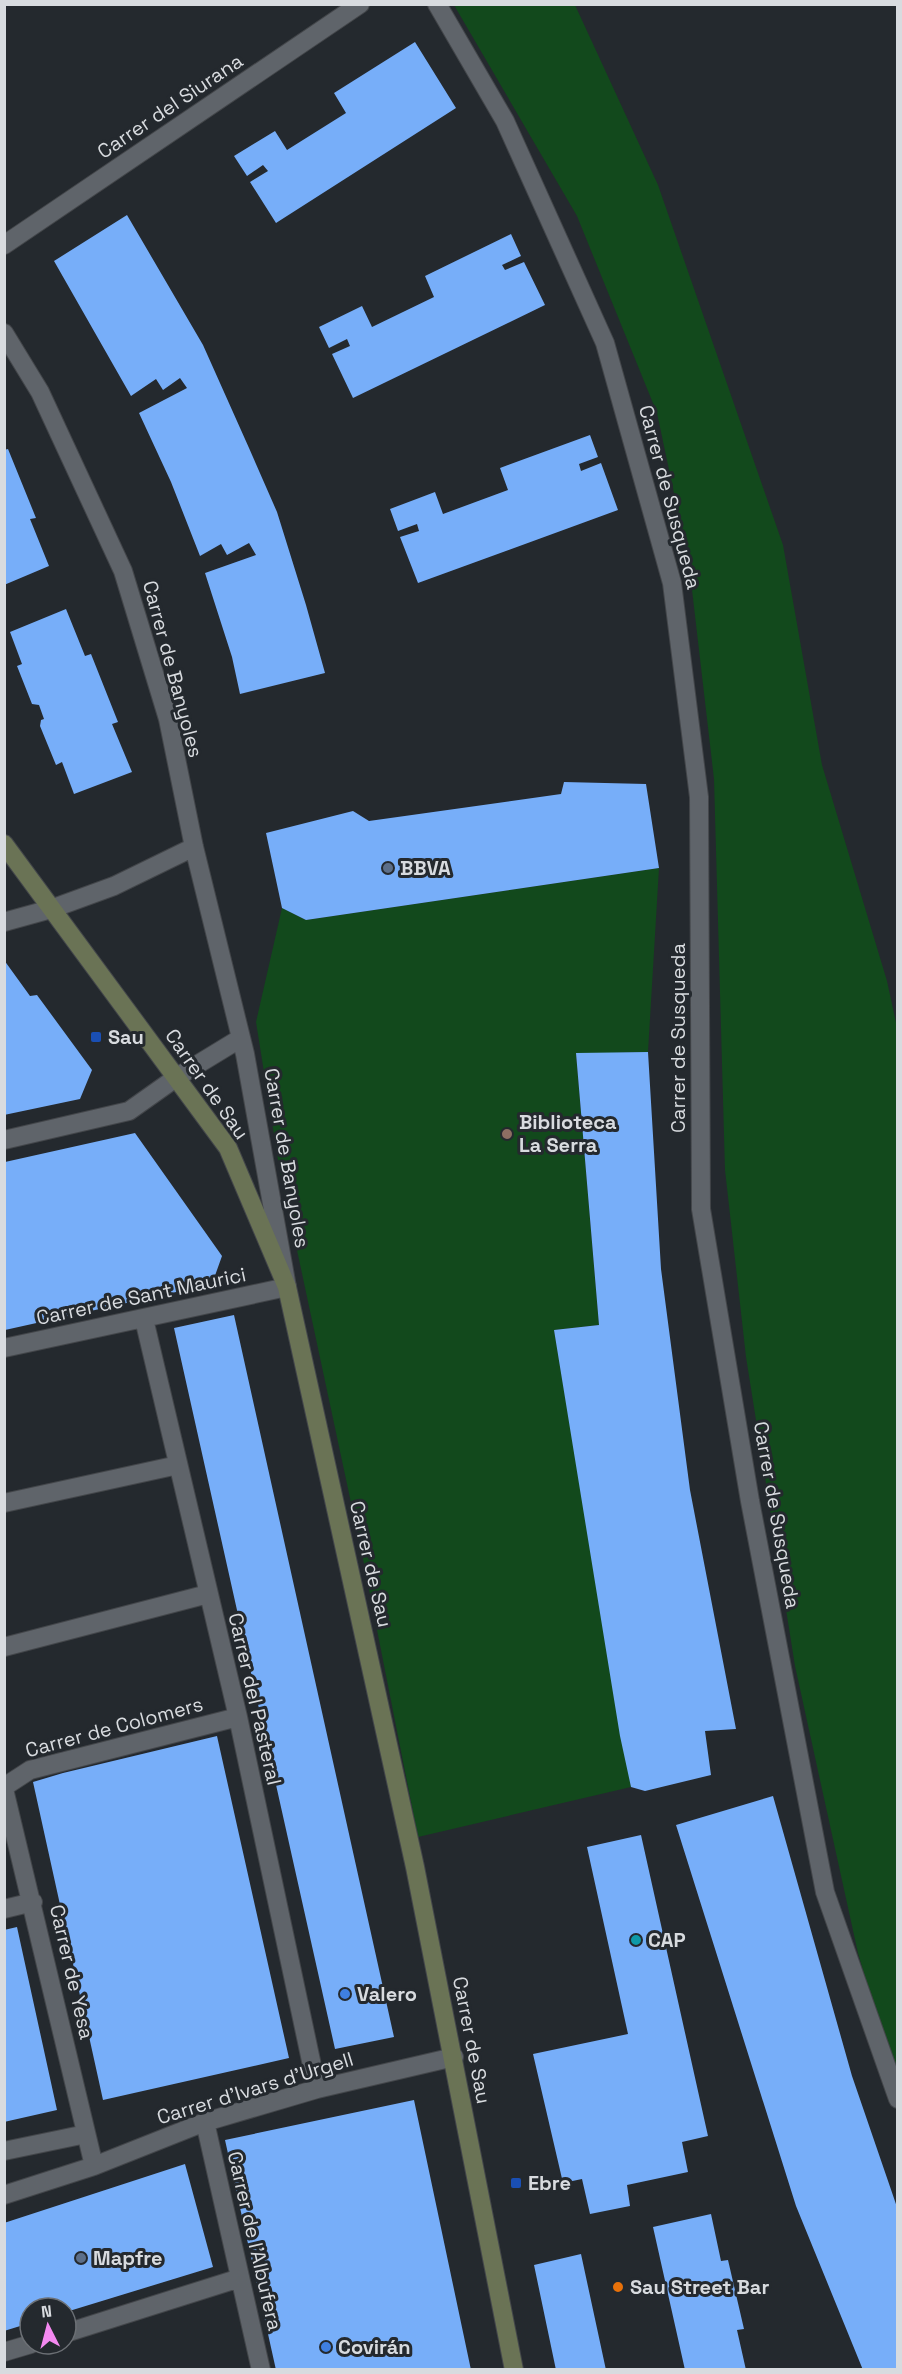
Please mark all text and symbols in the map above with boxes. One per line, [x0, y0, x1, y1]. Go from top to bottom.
street label: Carrer del Siurana [92, 48, 248, 164]
street label: Carrer de Susqueda [633, 402, 707, 592]
street label: Carrer de Banyoles [137, 578, 209, 760]
place label: BBVA [400, 855, 451, 881]
marker: BBVA [381, 861, 395, 875]
street label: Carrer de Susqueda [665, 943, 691, 1133]
place label: Sau [108, 1024, 144, 1050]
street label: Carrer de Sau [159, 1024, 255, 1144]
marker: Sau [89, 1030, 103, 1044]
street label: Carrer de Banyoles [258, 1066, 316, 1250]
place label: Biblioteca La Serra [519, 1109, 617, 1158]
marker: Biblioteca La Serra [500, 1127, 514, 1141]
street label: Carrer de Sant Maurici [34, 1261, 248, 1331]
street label: Carrer de Susqueda [748, 1419, 806, 1611]
street label: Carrer de Sau [344, 1498, 398, 1630]
street label: Carrer del Pasteral [223, 1610, 287, 1788]
street label: Carrer de Colomers [22, 1691, 206, 1763]
street label: Carrer de Yesa [44, 1902, 100, 2042]
place label: CAP [648, 1927, 685, 1953]
marker: CAP [629, 1933, 643, 1947]
street label: Carrer de Sau [447, 1974, 497, 2106]
place label: Valero [357, 1981, 417, 2007]
marker: Valero [338, 1987, 352, 2001]
street label: Carrer d'Ivars d'Urgell [154, 2046, 356, 2130]
street label: Carrer de l'Albufera [222, 2149, 288, 2333]
place label: Ebre [528, 2170, 571, 2196]
marker: Ebre [509, 2176, 523, 2190]
place label: Mapfre [93, 2245, 162, 2271]
marker: Mapfre [74, 2251, 88, 2265]
place label: Sau Street Bar [630, 2274, 769, 2300]
marker: Sau Street Bar [611, 2280, 625, 2294]
north arrow [18, 2296, 78, 2356]
text: N [40, 2301, 53, 2323]
place label: Covirán [338, 2334, 411, 2360]
marker: Covirán [319, 2340, 333, 2354]

